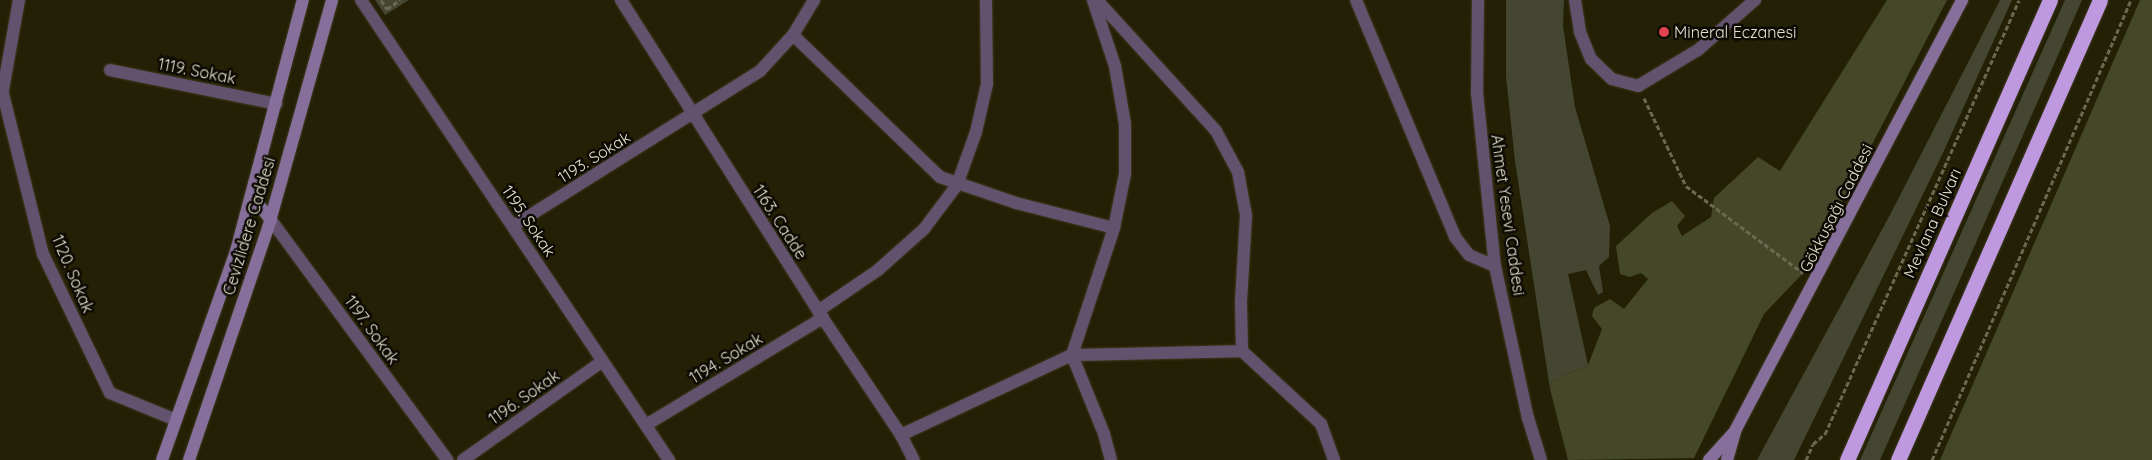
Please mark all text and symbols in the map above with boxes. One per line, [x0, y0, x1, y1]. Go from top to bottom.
place label: Mineral Eczanesi [1674, 22, 1797, 42]
marker: Mineral Eczanesi [1658, 26, 1670, 38]
street label: 1119. Sokak [157, 54, 237, 88]
street label: 1193. Sokak [554, 127, 634, 187]
street label: Ahmet Yesevi Caddesi [1487, 133, 1529, 297]
street label: Gökkuşağı Caddesi [1795, 141, 1877, 275]
street label: Cevizlidere Caddesi [219, 155, 279, 297]
street label: Mevlana Bulvarı [1899, 165, 1965, 281]
street label: 1163. Cadde [749, 181, 811, 263]
street label: 1195. Sokak [498, 182, 560, 260]
street label: 1120. Sokak [48, 232, 98, 316]
street label: 1197. Sokak [341, 292, 403, 368]
street label: 1194. Sokak [686, 329, 766, 387]
street label: 1196. Sokak [485, 366, 563, 428]

